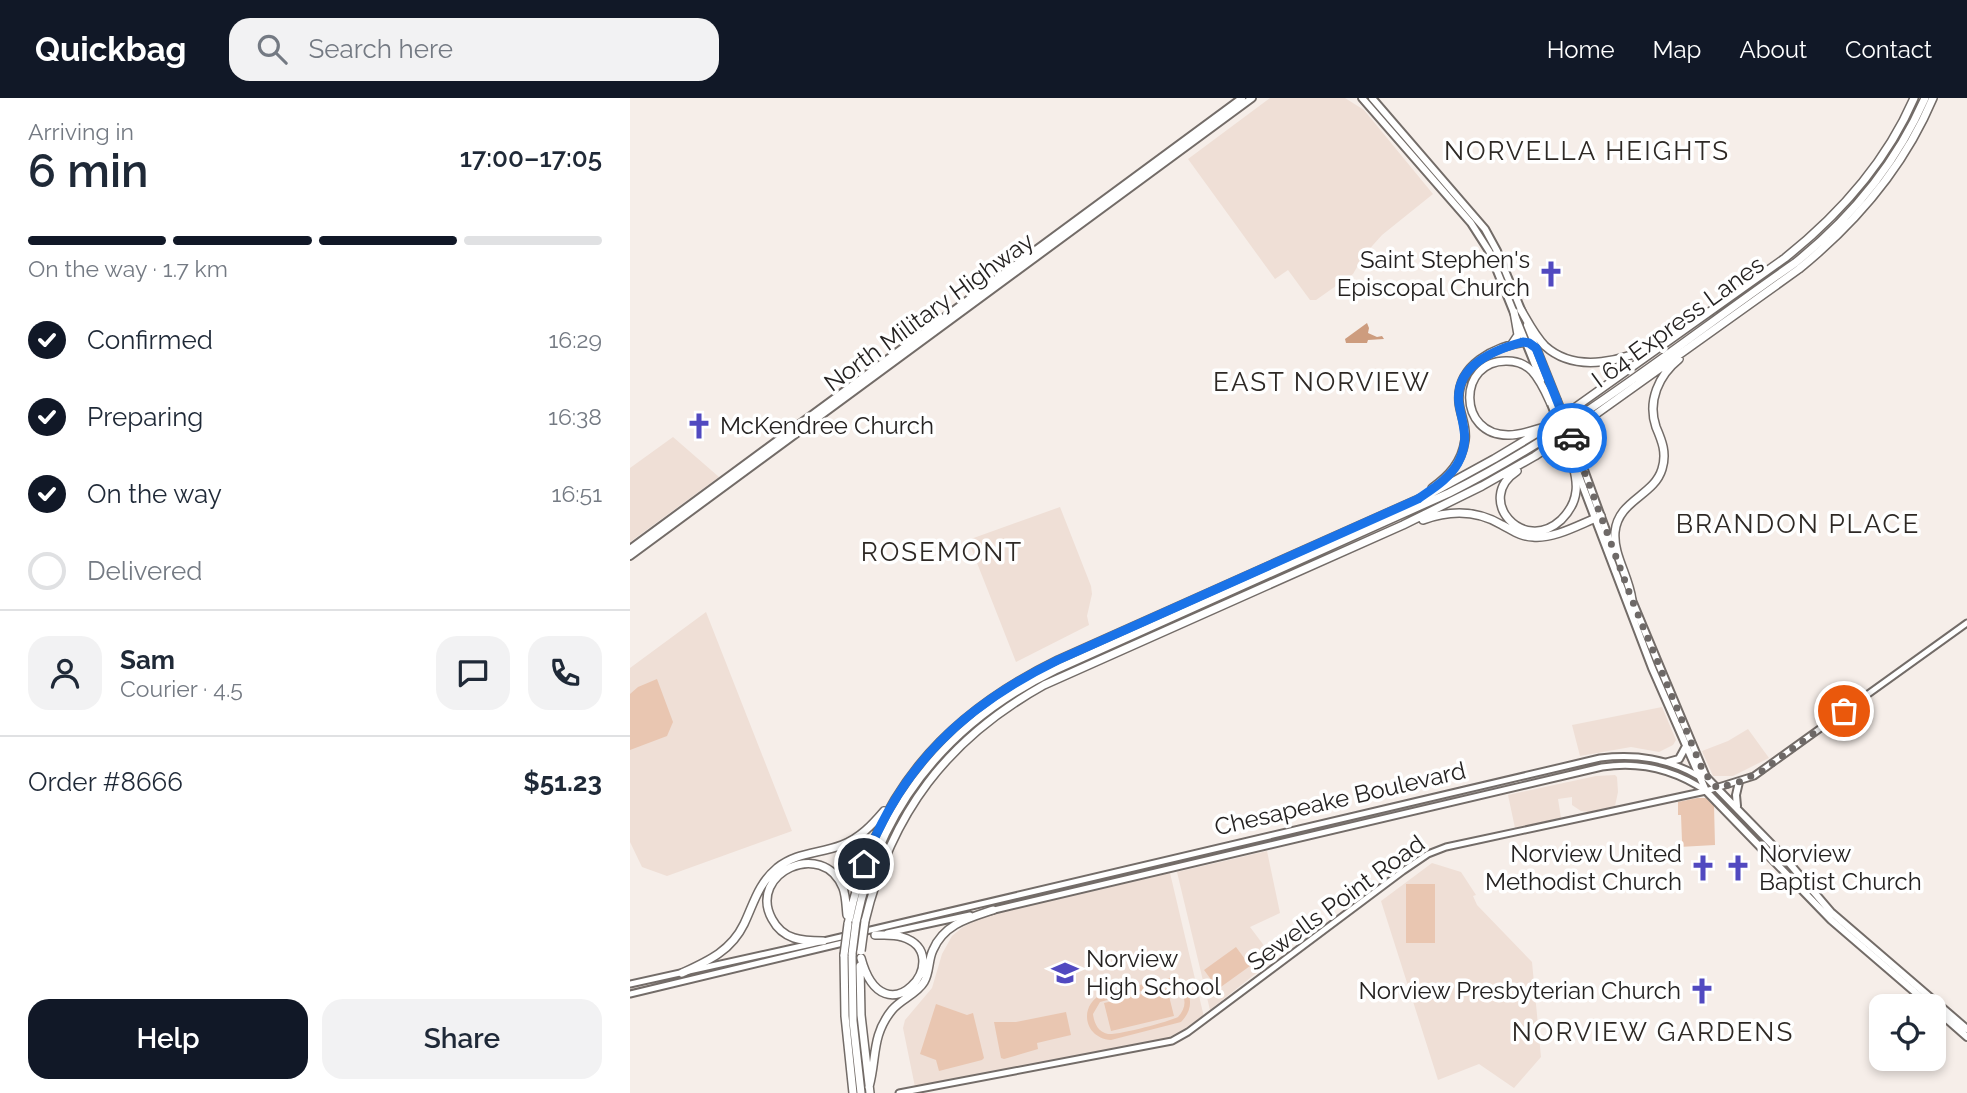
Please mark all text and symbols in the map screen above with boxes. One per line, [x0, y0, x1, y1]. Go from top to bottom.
search box [229, 18, 719, 81]
text: Quickbag [35, 30, 187, 69]
icon: search [253, 30, 291, 68]
text: Search here [309, 34, 453, 64]
text: Home [1547, 35, 1615, 64]
text: Map [1653, 35, 1701, 64]
text: About [1739, 35, 1807, 64]
text: Contact [1845, 35, 1932, 64]
text: Arriving in [28, 118, 134, 145]
district label: NORVELLA HEIGHTS [1444, 136, 1730, 166]
text: 17:00–17:05 [460, 143, 602, 173]
text: 6 min [28, 144, 149, 198]
street label: North Military Highway [818, 226, 1039, 397]
place label: Saint Stephen's Episcopal Church [1337, 245, 1530, 302]
street label: I 64 Express Lanes [1586, 249, 1769, 394]
text: On the way · 1.7 km [28, 255, 228, 282]
church icon: Saint Stephen's Episcopal Church [1536, 259, 1566, 289]
icon: check [28, 321, 66, 359]
text: Confirmed [87, 325, 213, 355]
text: 16:29 [549, 326, 602, 353]
district label: EAST NORVIEW [1213, 367, 1431, 397]
icon: check [28, 398, 66, 436]
text: Preparing [87, 402, 203, 432]
text: 16:38 [548, 403, 602, 430]
courier [1537, 403, 1607, 473]
church icon: McKendree Church [684, 411, 714, 441]
place label: McKendree Church [720, 411, 934, 440]
icon: car [1553, 419, 1591, 457]
icon: check [28, 475, 66, 513]
text: On the way [87, 479, 222, 509]
text: 16:51 [552, 480, 602, 507]
district label: BRANDON PLACE [1676, 509, 1920, 539]
district label: ROSEMONT [861, 537, 1023, 567]
text: Delivered [87, 556, 202, 586]
button: person [28, 636, 102, 710]
button: chat [436, 636, 510, 710]
button: phone [528, 636, 602, 710]
text: Sam [120, 645, 175, 675]
text: Courier · 4.5 [120, 675, 243, 702]
pin [1814, 681, 1874, 741]
icon: bag [1825, 692, 1863, 730]
street label: Chesapeake Boulevard [1211, 755, 1468, 842]
text: Order #8666 [28, 767, 183, 797]
text: $51.23 [523, 767, 602, 797]
street label: Sewells Point Road [1241, 829, 1430, 977]
pin [834, 834, 894, 894]
place label: Norview United Methodist Church [1485, 839, 1682, 896]
place label: Norview Baptist Church [1759, 839, 1922, 896]
icon: home [845, 845, 883, 883]
church icon: Norview United Methodist Church [1688, 853, 1718, 883]
church icon: Norview Baptist Church [1723, 853, 1753, 883]
place label: Norview High School [1086, 944, 1221, 1001]
school or university icon: Norview High School [1050, 958, 1080, 988]
place label: Norview Presbyterian Church [1359, 976, 1681, 1005]
church icon: Norview Presbyterian Church [1687, 976, 1717, 1006]
map controls [1869, 994, 1946, 1071]
button: locate [1869, 994, 1946, 1071]
button: Help [28, 999, 308, 1079]
button: Share [322, 999, 602, 1079]
district label: NORVIEW GARDENS [1512, 1017, 1794, 1047]

